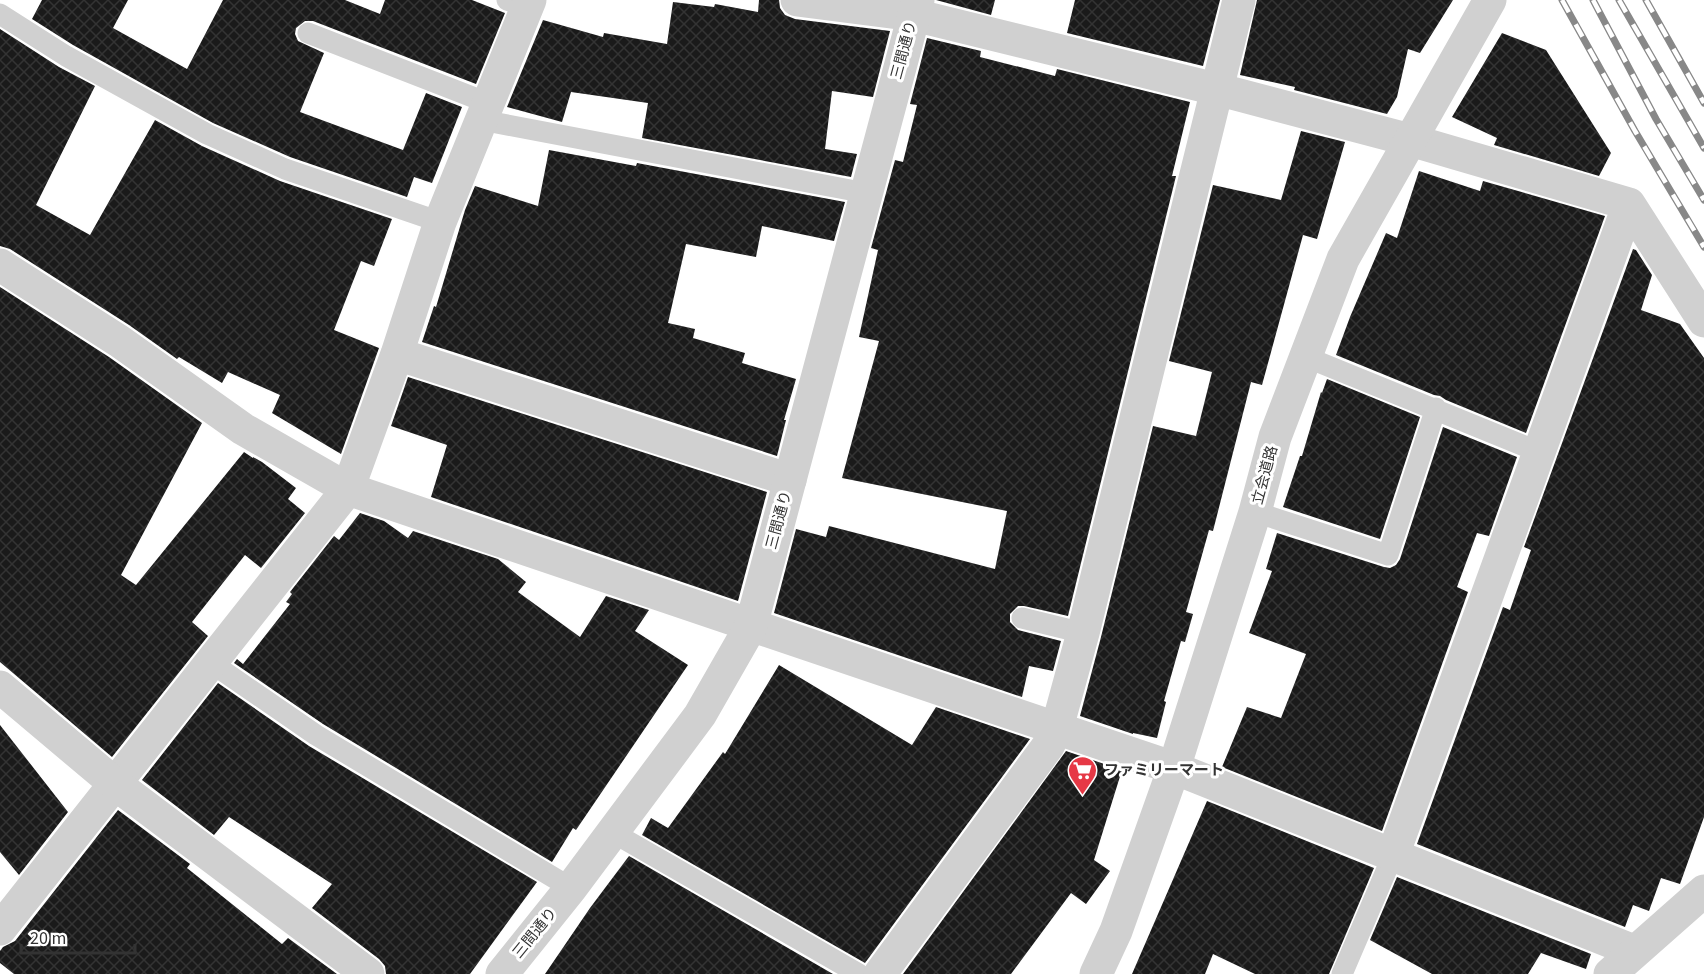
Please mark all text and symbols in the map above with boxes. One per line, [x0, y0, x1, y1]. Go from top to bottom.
street label: 三間通り [886, 18, 922, 82]
street label: 立会道路 [1247, 443, 1283, 507]
street label: 三間通り [761, 488, 797, 552]
supermarket icon: ファミリーマート [1067, 754, 1099, 796]
place label: ファミリーマート [1104, 760, 1224, 781]
street label: 三間通り [508, 903, 562, 963]
scale bar [21, 917, 135, 955]
text: 20 m [30, 926, 66, 951]

